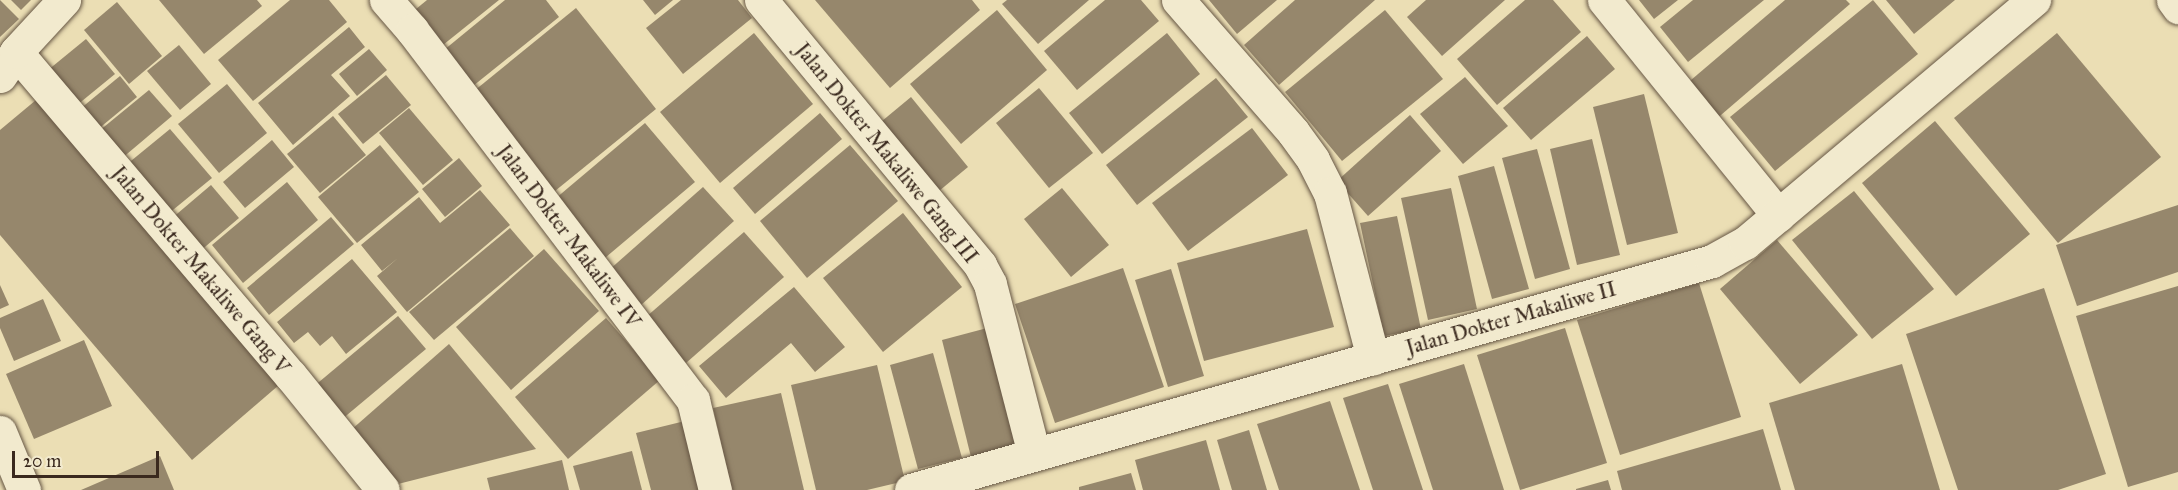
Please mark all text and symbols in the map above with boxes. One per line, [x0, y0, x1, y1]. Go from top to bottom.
street label: Jalan Dokter Makaliwe Gang III [790, 37, 984, 269]
street label: Jalan Dokter Makaliwe IV [492, 139, 646, 333]
street label: Jalan Dokter Makaliwe Gang V [106, 161, 296, 379]
street label: Jalan Dokter Makaliwe II [1403, 276, 1619, 360]
scale bar [15, 439, 162, 477]
text: 20 m [23, 450, 61, 472]

